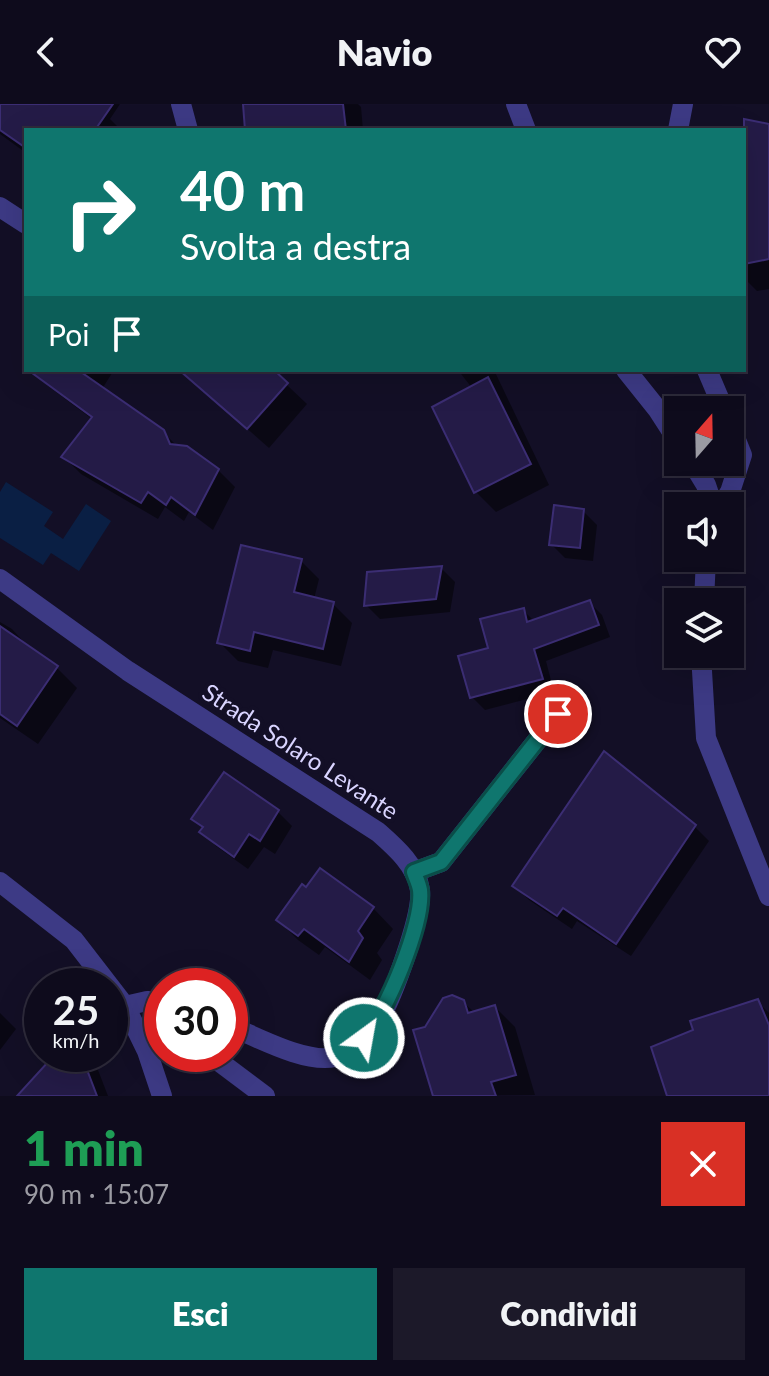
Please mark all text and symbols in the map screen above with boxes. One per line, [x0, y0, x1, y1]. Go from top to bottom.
icon: back [24, 30, 68, 74]
text: Navio [337, 30, 432, 74]
icon: heart [701, 30, 745, 74]
text: 40 m [180, 156, 305, 223]
icon: right [48, 160, 152, 264]
text: Svolta a destra [180, 224, 411, 268]
icon: arrive [105, 312, 149, 356]
text: Poi [48, 316, 89, 352]
north arrow [664, 396, 744, 476]
map controls [664, 396, 744, 668]
button: sound [664, 492, 744, 572]
button: layers [664, 588, 744, 668]
street label: Strada Solaro Levante [197, 677, 404, 825]
pin [524, 680, 592, 748]
icon: arrive [536, 692, 580, 736]
speed limit sign: 30 [144, 968, 248, 1072]
text: 25 [53, 986, 99, 1034]
position arrow [322, 996, 406, 1080]
text: km/h [53, 1028, 99, 1052]
text: 1 min [24, 1119, 144, 1176]
button: close [661, 1122, 745, 1206]
text: 90 m · 15:07 [24, 1178, 169, 1210]
button: Esci [24, 1268, 377, 1360]
button: Condividi [393, 1268, 745, 1360]

